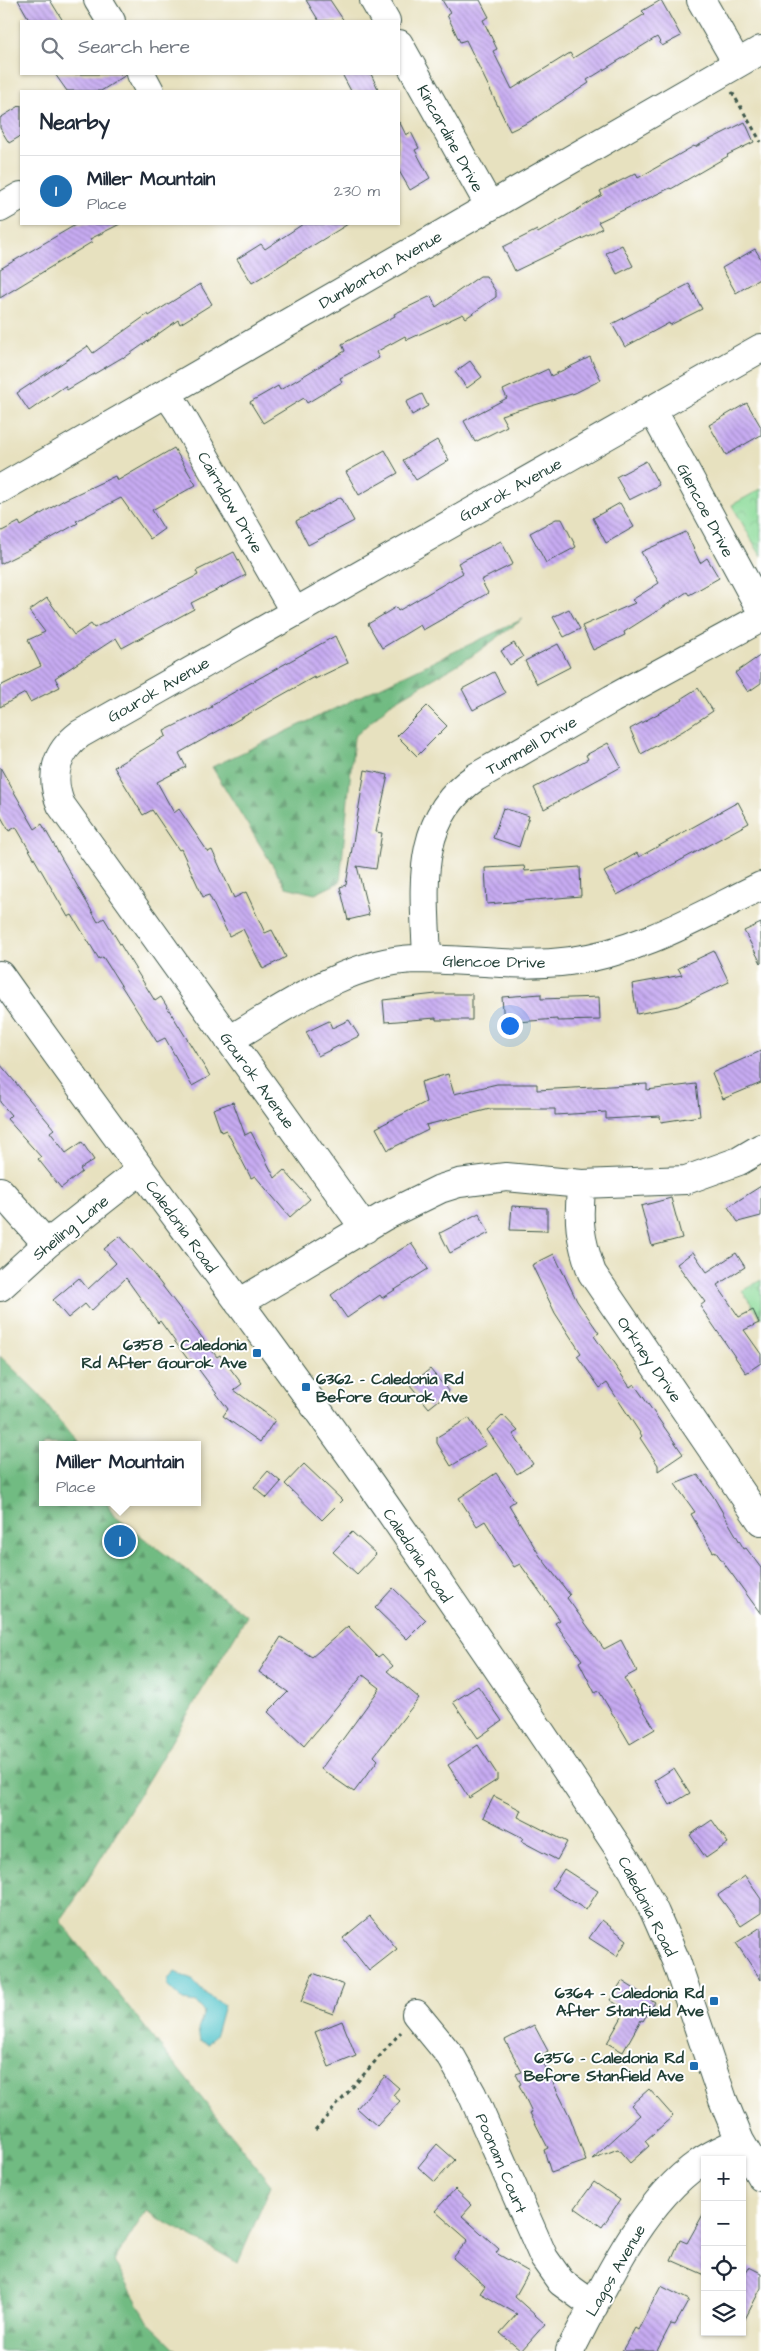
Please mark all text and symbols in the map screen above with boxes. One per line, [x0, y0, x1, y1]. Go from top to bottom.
search box [20, 20, 400, 75]
icon: search [38, 34, 66, 62]
text: Search here [78, 34, 190, 61]
street label: Kincardine Drive [412, 81, 489, 196]
text: Nearby [40, 108, 110, 137]
text: Miller Mountain [87, 166, 215, 193]
text: 1 [55, 180, 57, 202]
text: 230 m [334, 180, 380, 202]
text: Place [87, 193, 127, 215]
street label: Dumbarton Avenue [315, 225, 446, 314]
street label: Cairndow Drive [192, 448, 268, 558]
street label: Gourok Avenue [455, 452, 566, 527]
street label: Glencoe Drive [671, 460, 739, 561]
street label: Gourok Avenue [104, 652, 214, 728]
street label: Tummell Drive [482, 711, 581, 781]
street label: Glencoe Drive [442, 950, 546, 974]
your location [497, 1013, 523, 1039]
street label: Gourok Avenue [215, 1028, 300, 1134]
street label: Caledonia Road [140, 1176, 222, 1277]
street label: Sheiling Lane [28, 1190, 114, 1266]
street label: Orkney Drive [611, 1312, 687, 1408]
place label: 6358 - Caledonia Rd After Gourok Ave [81, 1334, 248, 1374]
marker: 6358 - Caledonia Rd After Gourok Ave [251, 1347, 263, 1359]
place label: 6362 - Caledonia Rd Before Gourok Ave [316, 1368, 468, 1408]
marker: 6362 - Caledonia Rd Before Gourok Ave [300, 1381, 312, 1393]
popup [39, 1441, 201, 1506]
text: Miller Mountain [56, 1449, 184, 1476]
text: Place [56, 1476, 96, 1498]
street label: Caledonia Road [377, 1504, 457, 1607]
pin: 1 [104, 1522, 136, 1560]
street label: Caledonia Road [612, 1853, 682, 1960]
place label: 6364 - Caledonia Rd After Stanfield Ave [555, 1982, 705, 2022]
marker: 6364 - Caledonia Rd After Stanfield Ave [708, 1995, 720, 2007]
place label: 6356 - Caledonia Rd Before Stanfield Ave [524, 2047, 685, 2087]
marker: 6356 - Caledonia Rd Before Stanfield Ave [688, 2060, 700, 2072]
street label: Poonam Court [470, 2110, 532, 2217]
map controls [701, 2156, 746, 2336]
button: + [701, 2156, 746, 2201]
button: − [701, 2201, 746, 2246]
street label: Lagos Avenue [581, 2220, 652, 2321]
button: locate [701, 2246, 746, 2291]
button: layers [701, 2291, 746, 2336]

